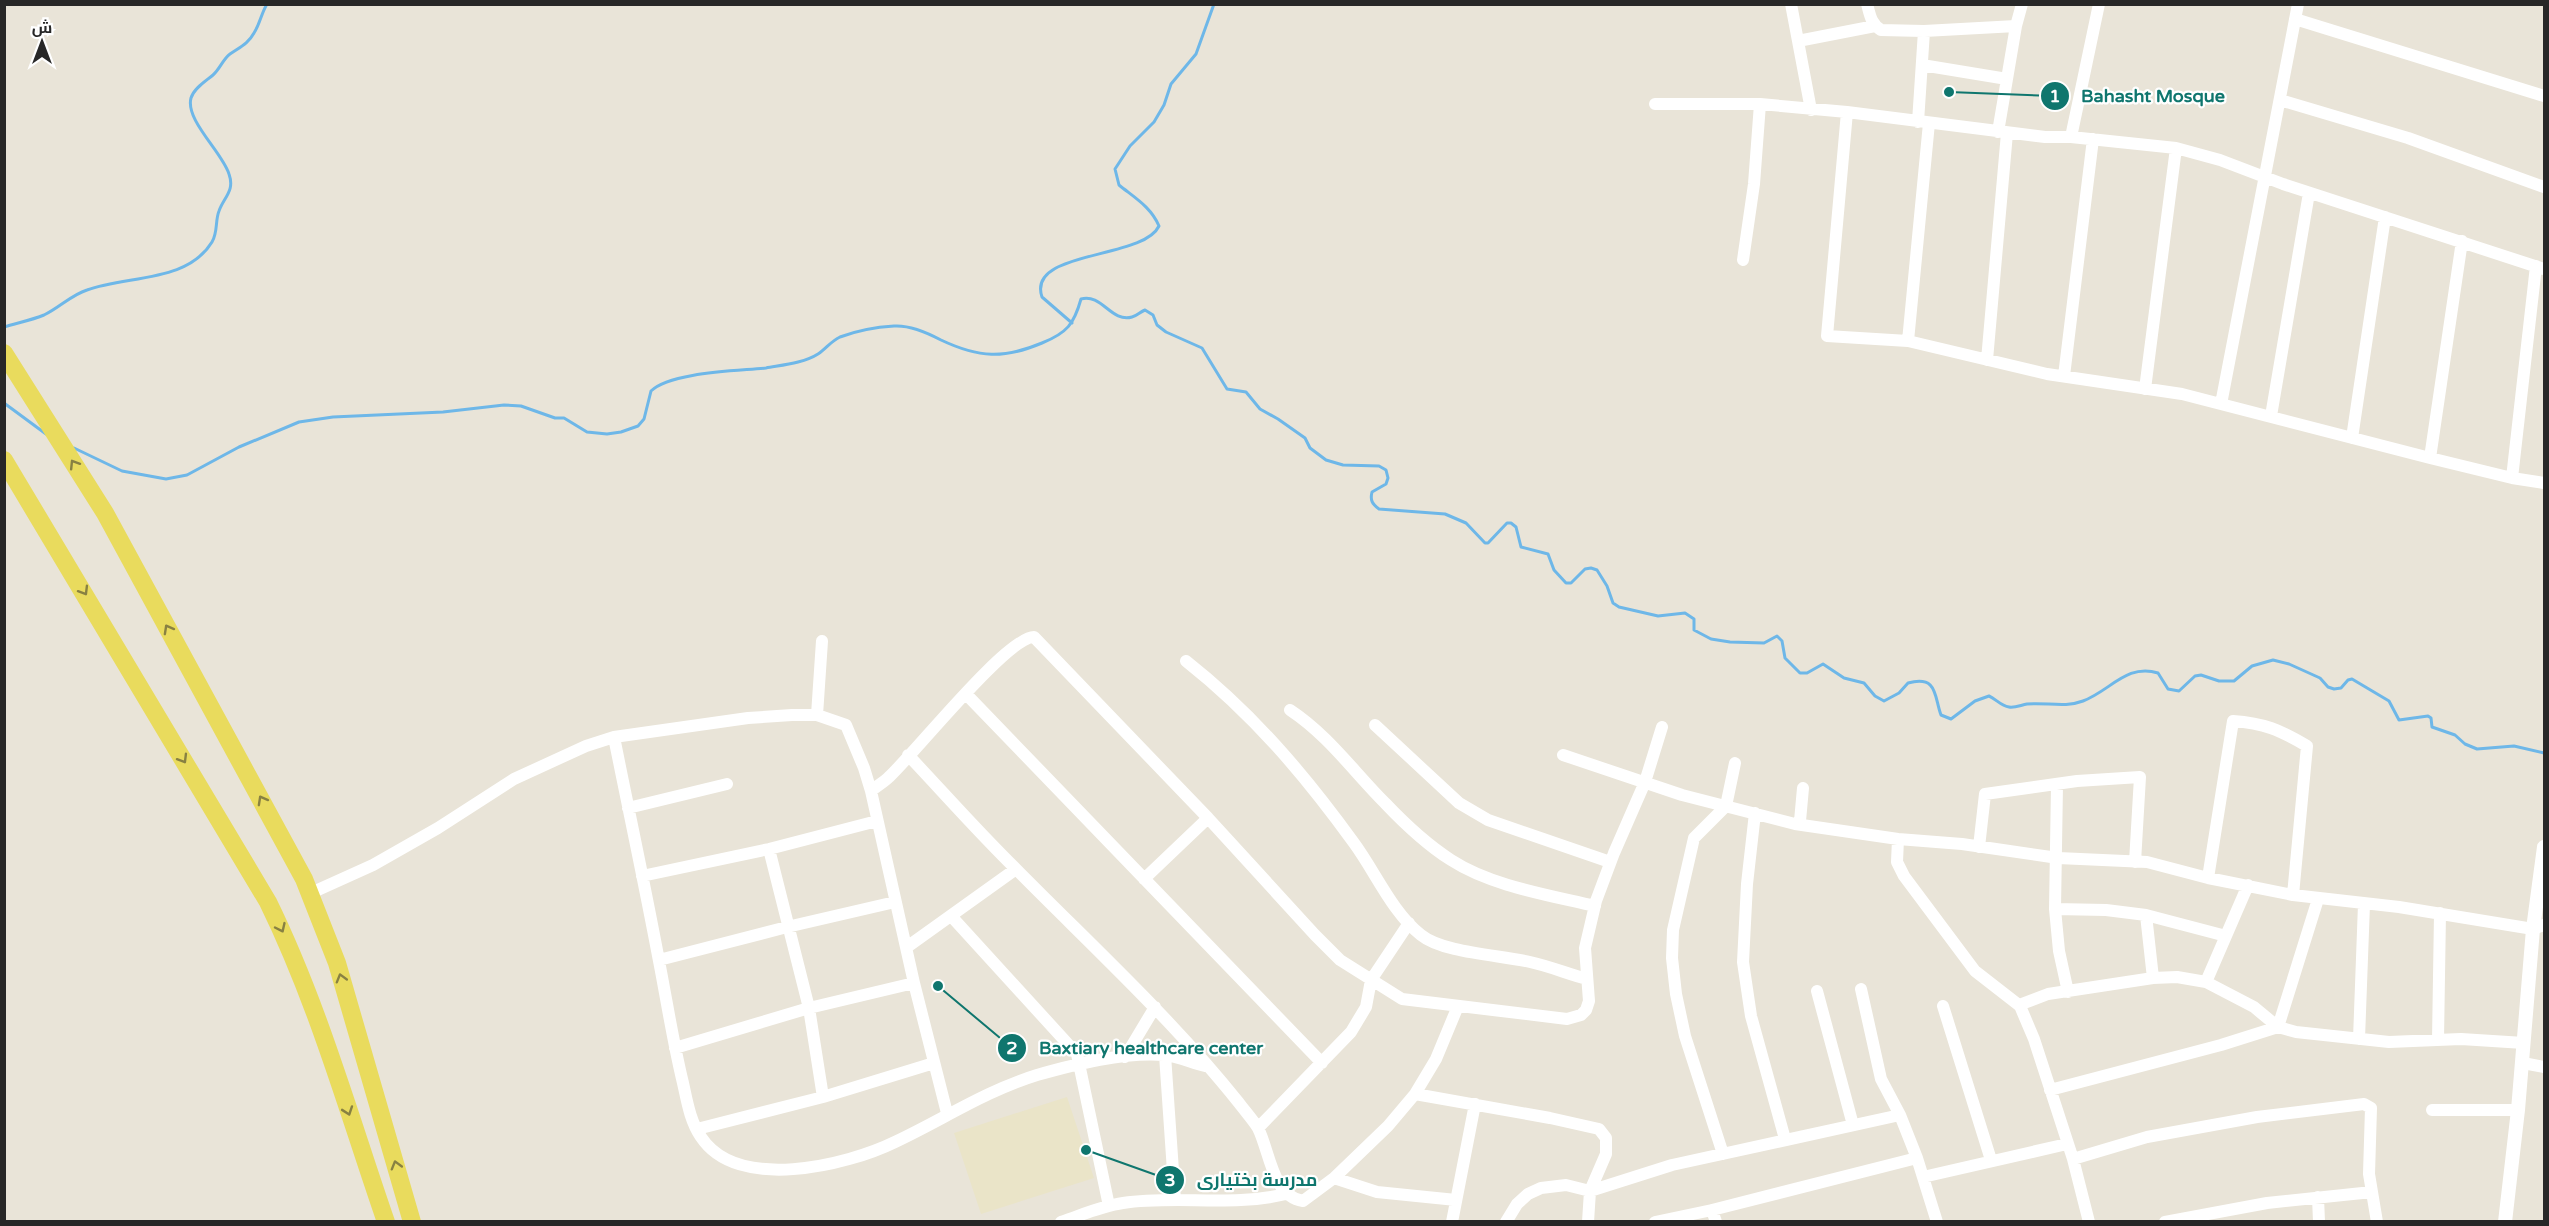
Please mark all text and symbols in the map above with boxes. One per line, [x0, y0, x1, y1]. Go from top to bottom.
north arrow [12, 12, 72, 72]
text: ش [32, 18, 52, 38]
callout: Bahasht Mosque [2040, 78, 2237, 114]
text: 1 [2049, 85, 2061, 107]
text: Bahasht Mosque [2081, 85, 2225, 107]
one-way arrow [69, 460, 81, 470]
one-way arrow [77, 585, 88, 595]
one-way arrow [164, 625, 176, 636]
one-way arrow [176, 753, 188, 763]
one-way arrow [258, 796, 269, 807]
one-way arrow [273, 921, 285, 932]
one-way arrow [336, 973, 348, 984]
callout: Baxtiary healthcare center [997, 1030, 1275, 1066]
text: 2 [1006, 1037, 1018, 1059]
text: Baxtiary healthcare center [1039, 1037, 1264, 1059]
one-way arrow [341, 1105, 353, 1116]
one-way arrow [391, 1160, 403, 1171]
callout: مدرسة بختيارى [1155, 1162, 1329, 1198]
text: 3 [1164, 1169, 1176, 1191]
text: مدرسة بختيارى [1197, 1169, 1317, 1191]

